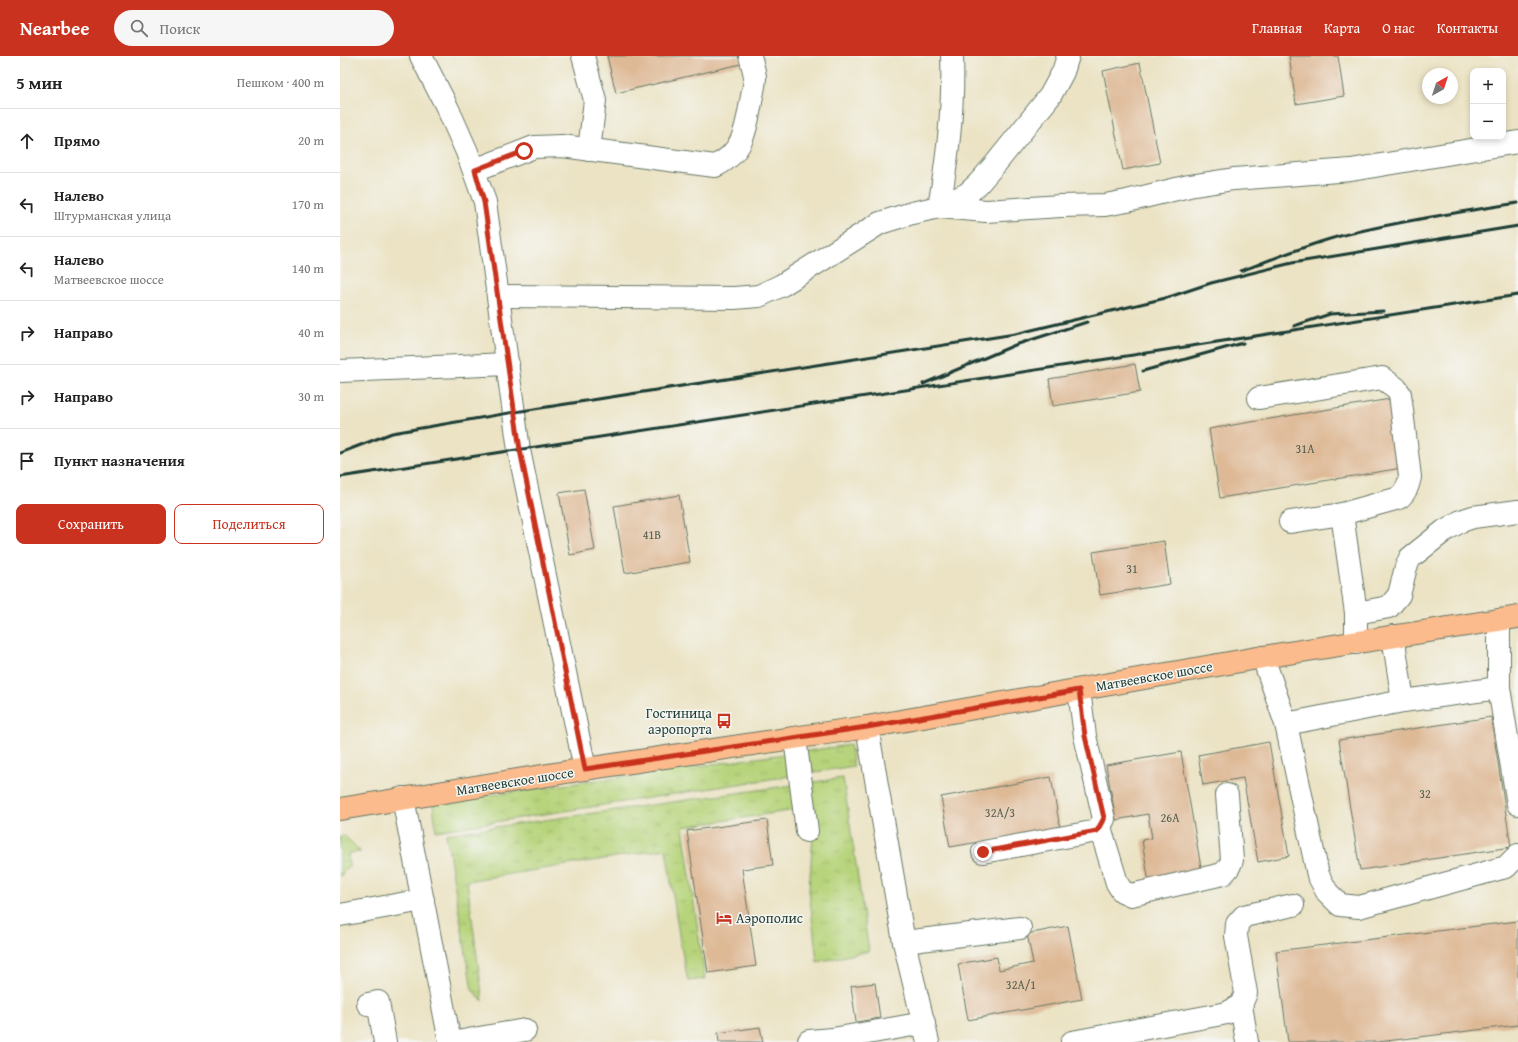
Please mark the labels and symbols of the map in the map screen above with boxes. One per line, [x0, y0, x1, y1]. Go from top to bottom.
north arrow [1422, 68, 1458, 104]
route start [515, 142, 533, 160]
house number: 31А [1296, 440, 1315, 457]
house number: 41В [643, 526, 661, 543]
house number: 31 [1126, 560, 1138, 577]
street label: Матвеевское шоссе [1094, 656, 1214, 696]
place label: Гостиница аэропорта [646, 703, 712, 739]
bus stop icon: Гостиница аэропорта [715, 712, 733, 730]
street label: Матвеевское шоссе [455, 762, 575, 800]
house number: 32 [1419, 785, 1431, 802]
house number: 32А/3 [985, 804, 1015, 821]
house number: 26А [1161, 809, 1180, 826]
route end [974, 843, 992, 861]
place label: Аэрополис [736, 908, 803, 928]
hotel icon: Аэрополис [715, 909, 733, 927]
house number: 32А/1 [1006, 976, 1036, 993]

